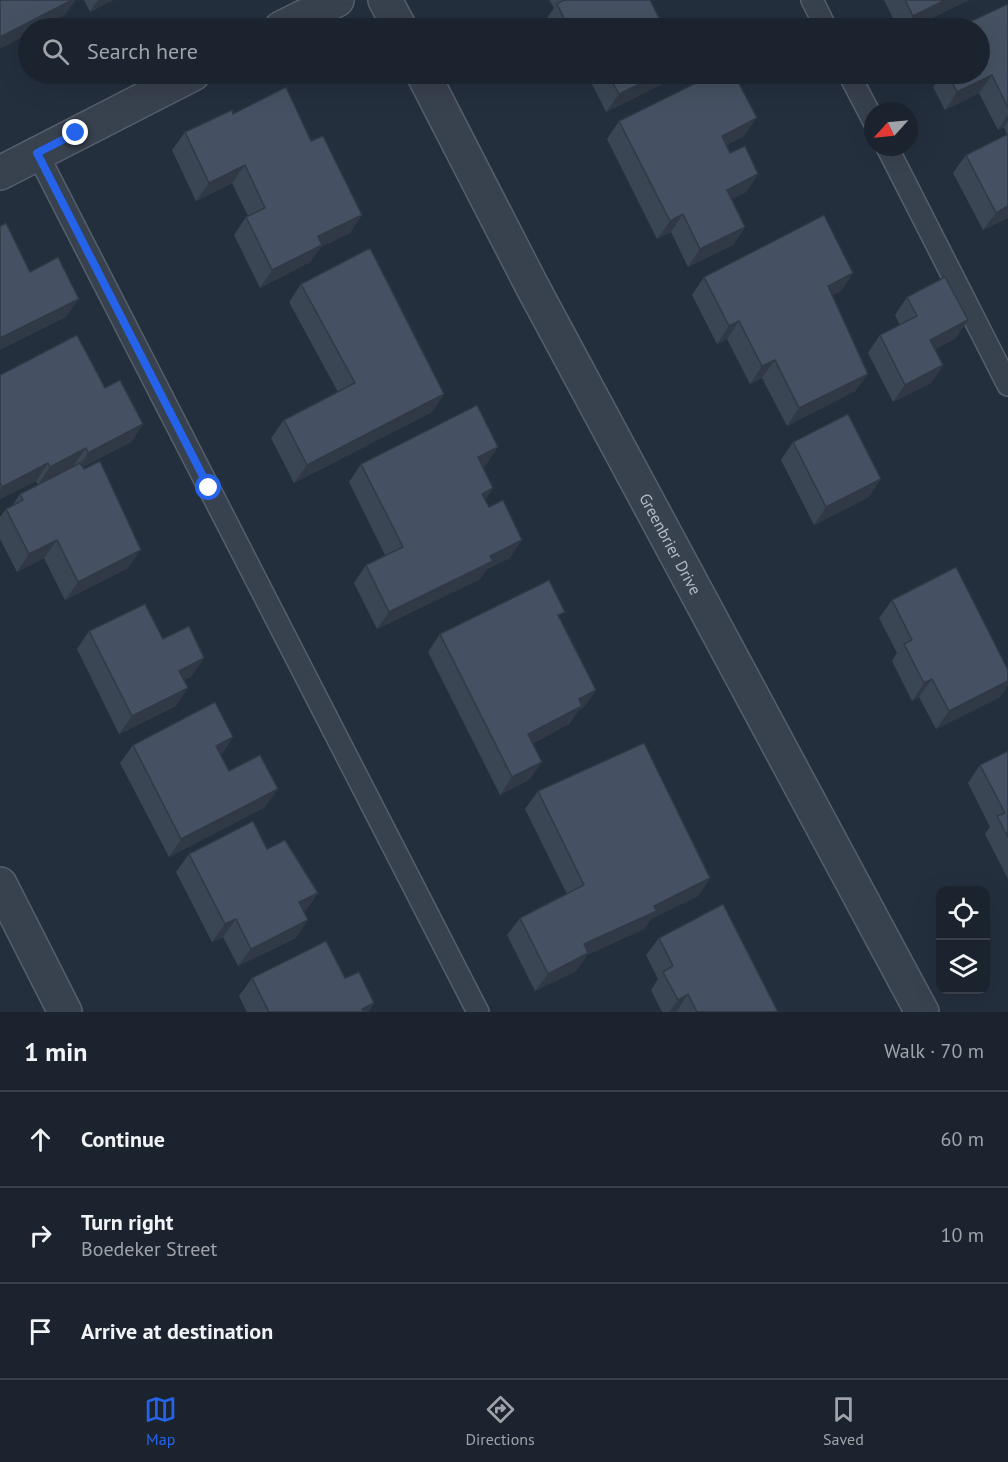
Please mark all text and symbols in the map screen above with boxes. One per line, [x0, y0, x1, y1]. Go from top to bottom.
search box [18, 18, 990, 84]
icon: search [39, 35, 72, 68]
text: Search here [87, 37, 198, 65]
north arrow [864, 102, 918, 156]
route end [62, 119, 88, 145]
route start [195, 474, 221, 500]
street label: Greenbrier Drive [635, 490, 706, 598]
map controls [936, 886, 990, 994]
button: locate [936, 886, 990, 940]
button: layers [936, 940, 990, 994]
text: 1 min [24, 1035, 87, 1068]
text: Walk · 70 m [884, 1038, 984, 1064]
icon: ahead [24, 1123, 57, 1156]
text: Continue [81, 1125, 165, 1153]
text: 60 m [941, 1126, 984, 1152]
text: Turn right [81, 1208, 173, 1236]
icon: right [24, 1219, 57, 1252]
text: 10 m [941, 1222, 984, 1248]
text: Boedeker Street [81, 1236, 217, 1262]
icon: arrive [24, 1315, 57, 1348]
text: Arrive at destination [81, 1317, 273, 1345]
tab: Map [144, 1393, 177, 1449]
tab: Directions [466, 1393, 535, 1449]
tab: Saved [823, 1393, 864, 1449]

